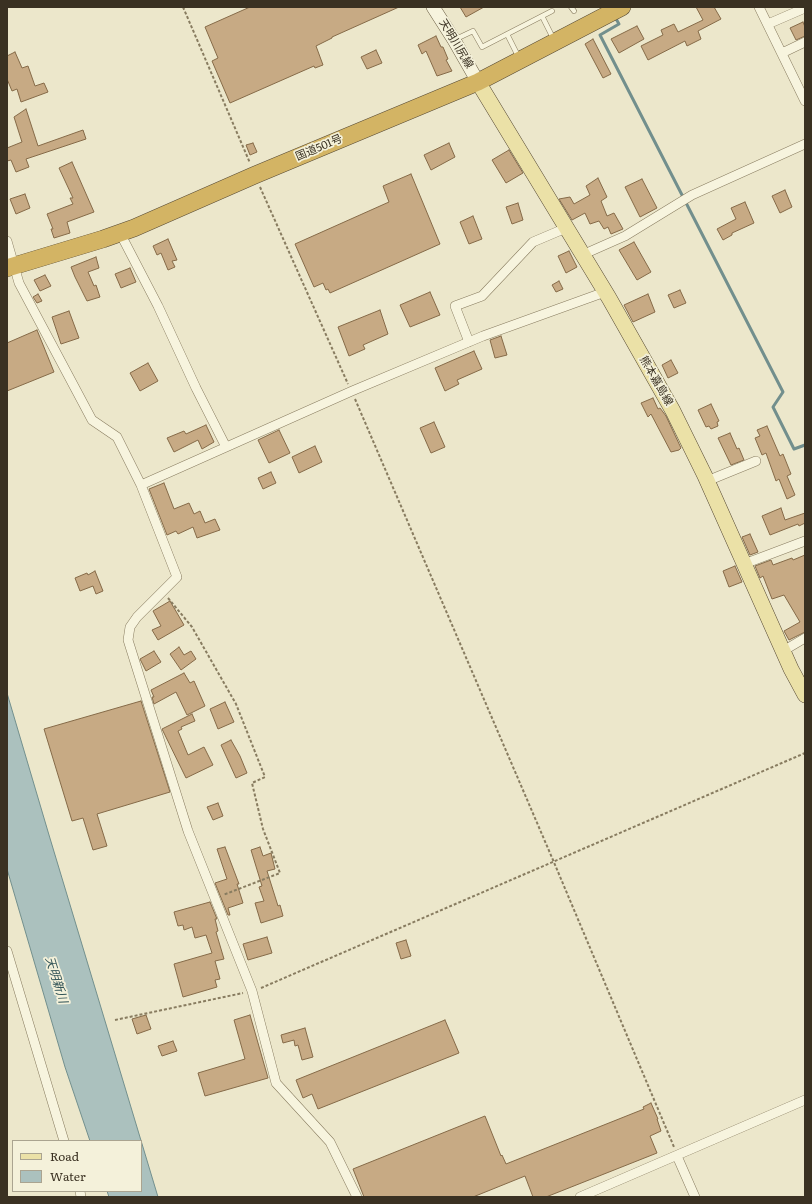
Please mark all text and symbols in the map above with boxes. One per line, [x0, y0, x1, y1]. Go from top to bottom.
street label: 天明川尻線 [436, 17, 476, 71]
street label: 国道501号 [294, 132, 344, 164]
street label: 熊本嘉島線 [637, 354, 675, 408]
water label: 天明新川 [42, 955, 70, 1005]
legend [12, 1140, 142, 1192]
text: Road [50, 1147, 79, 1165]
text: Water [50, 1167, 86, 1185]

